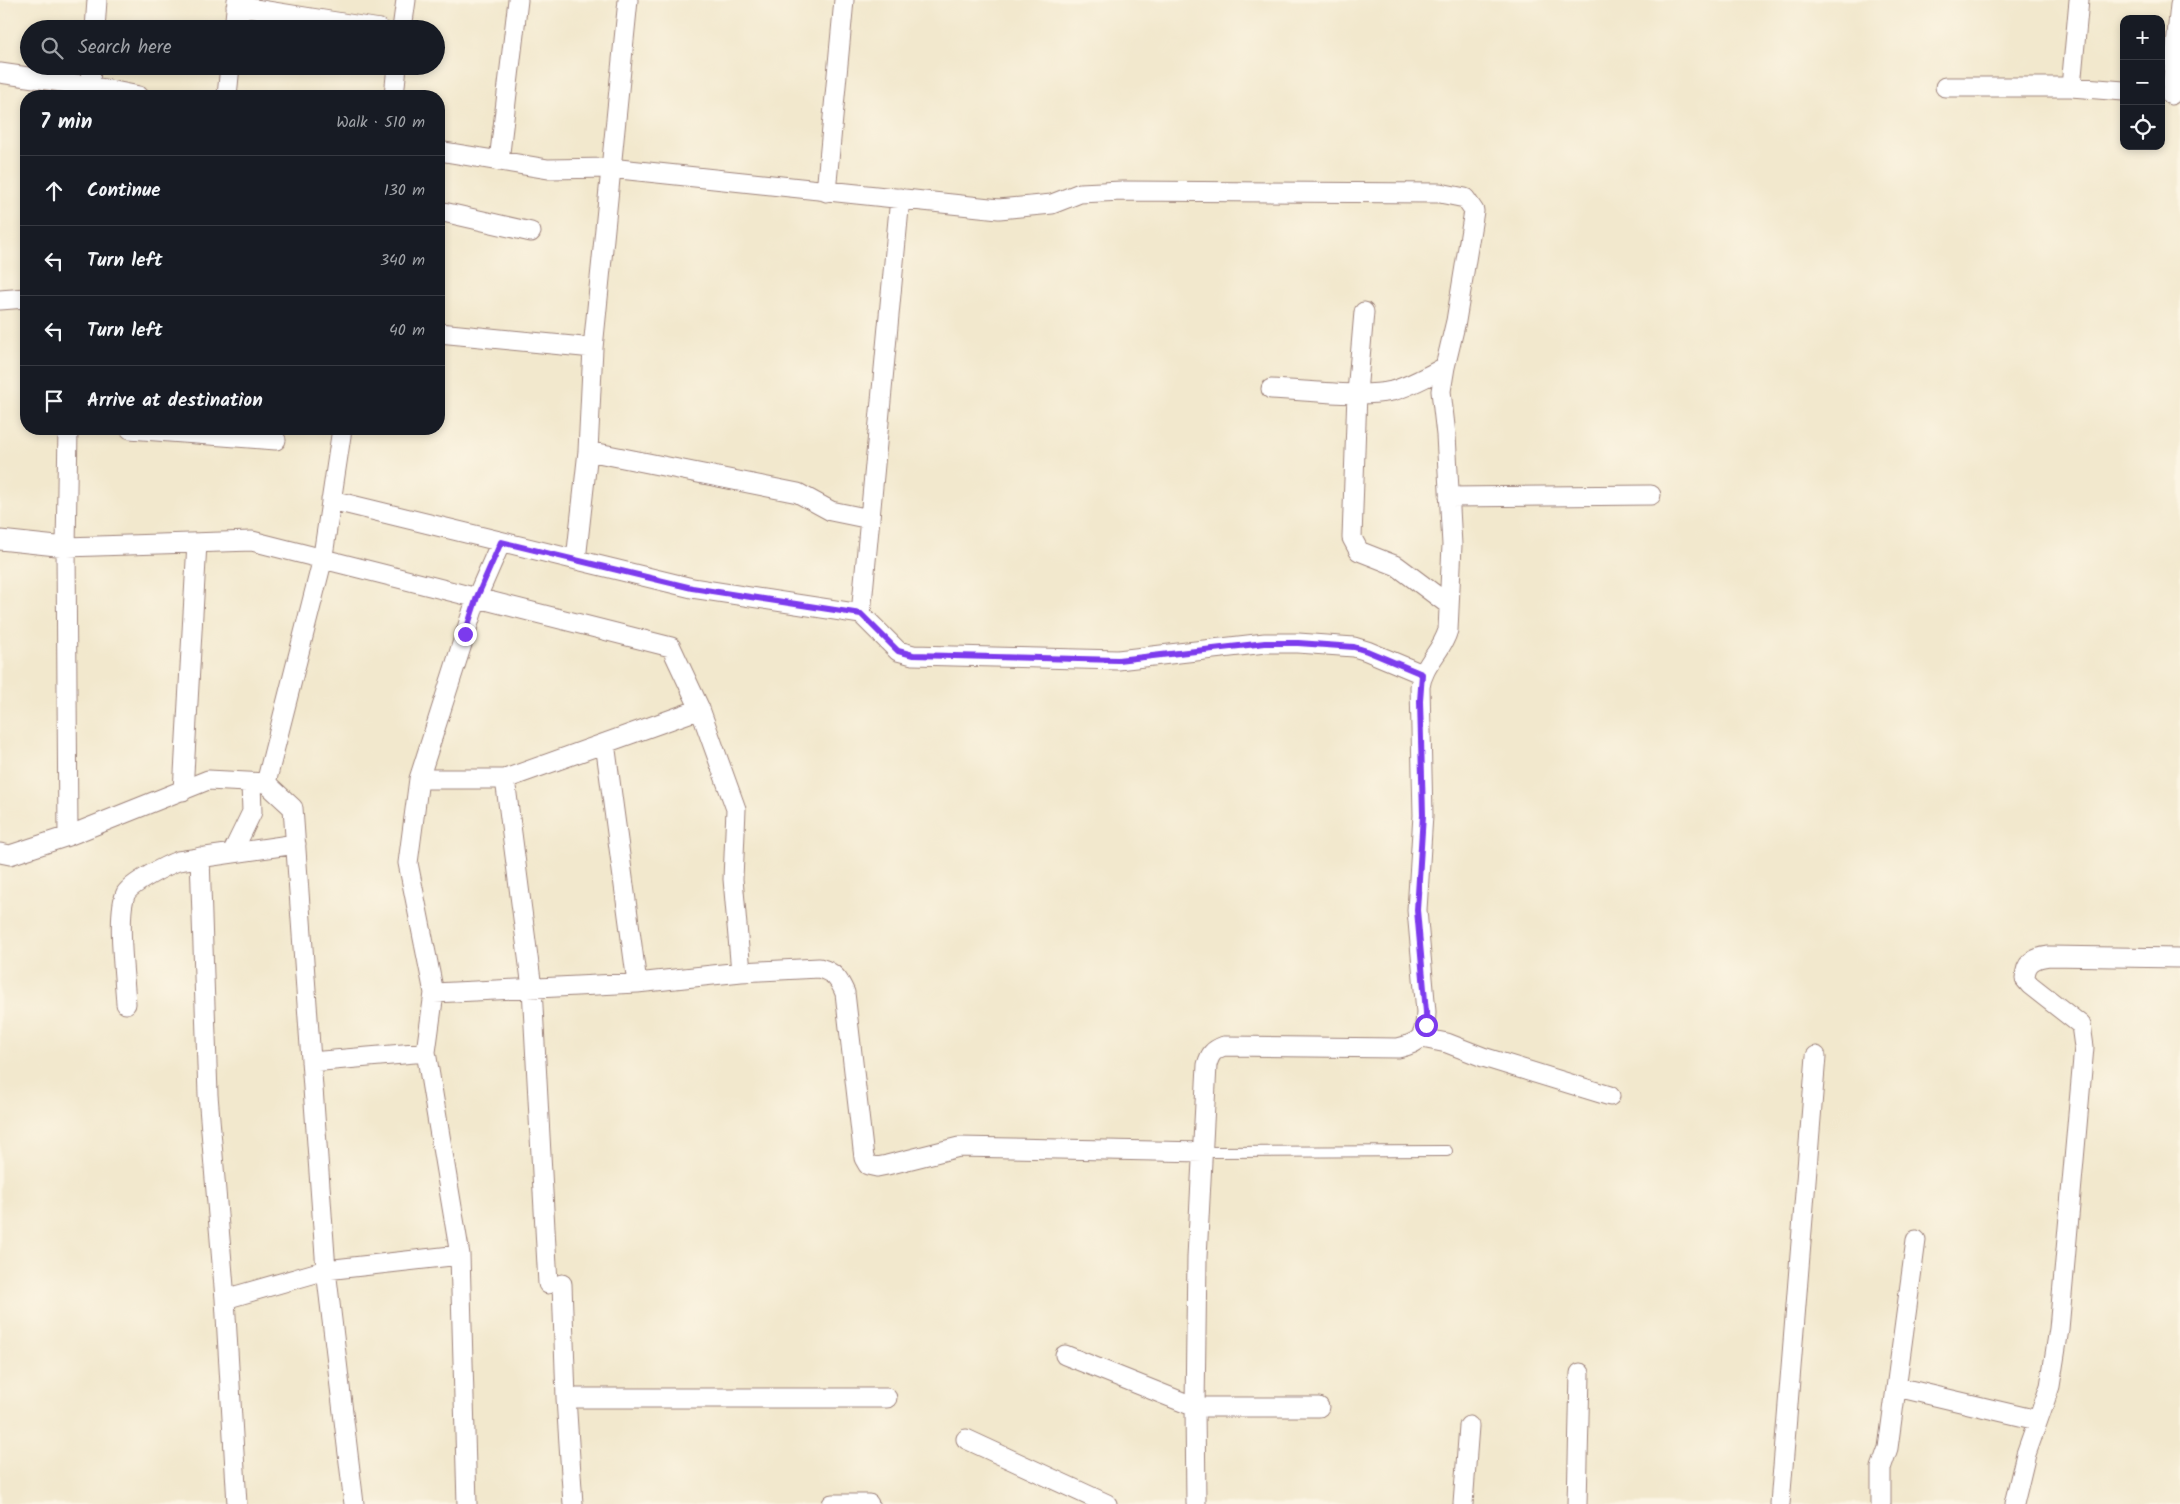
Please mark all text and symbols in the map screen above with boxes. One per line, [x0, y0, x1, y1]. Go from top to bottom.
map controls [2120, 15, 2165, 150]
button: + [2120, 15, 2165, 60]
search box [20, 20, 445, 75]
text: Search here [78, 33, 172, 63]
icon: search [38, 34, 66, 62]
button: − [2120, 60, 2165, 105]
button: locate [2120, 105, 2165, 150]
text: 7 min [40, 106, 92, 139]
text: Walk · 510 m [336, 110, 425, 135]
text: Continue [87, 176, 160, 206]
icon: ahead [40, 177, 68, 205]
text: 130 m [384, 178, 425, 203]
text: Turn left [87, 246, 162, 276]
icon: left [40, 247, 68, 275]
text: 340 m [380, 248, 425, 273]
text: Turn left [87, 316, 162, 346]
icon: left [40, 317, 68, 345]
text: 40 m [389, 318, 425, 343]
text: Arrive at destination [87, 386, 263, 416]
icon: arrive [40, 387, 68, 415]
route end [454, 623, 477, 646]
route start [1415, 1014, 1438, 1037]

